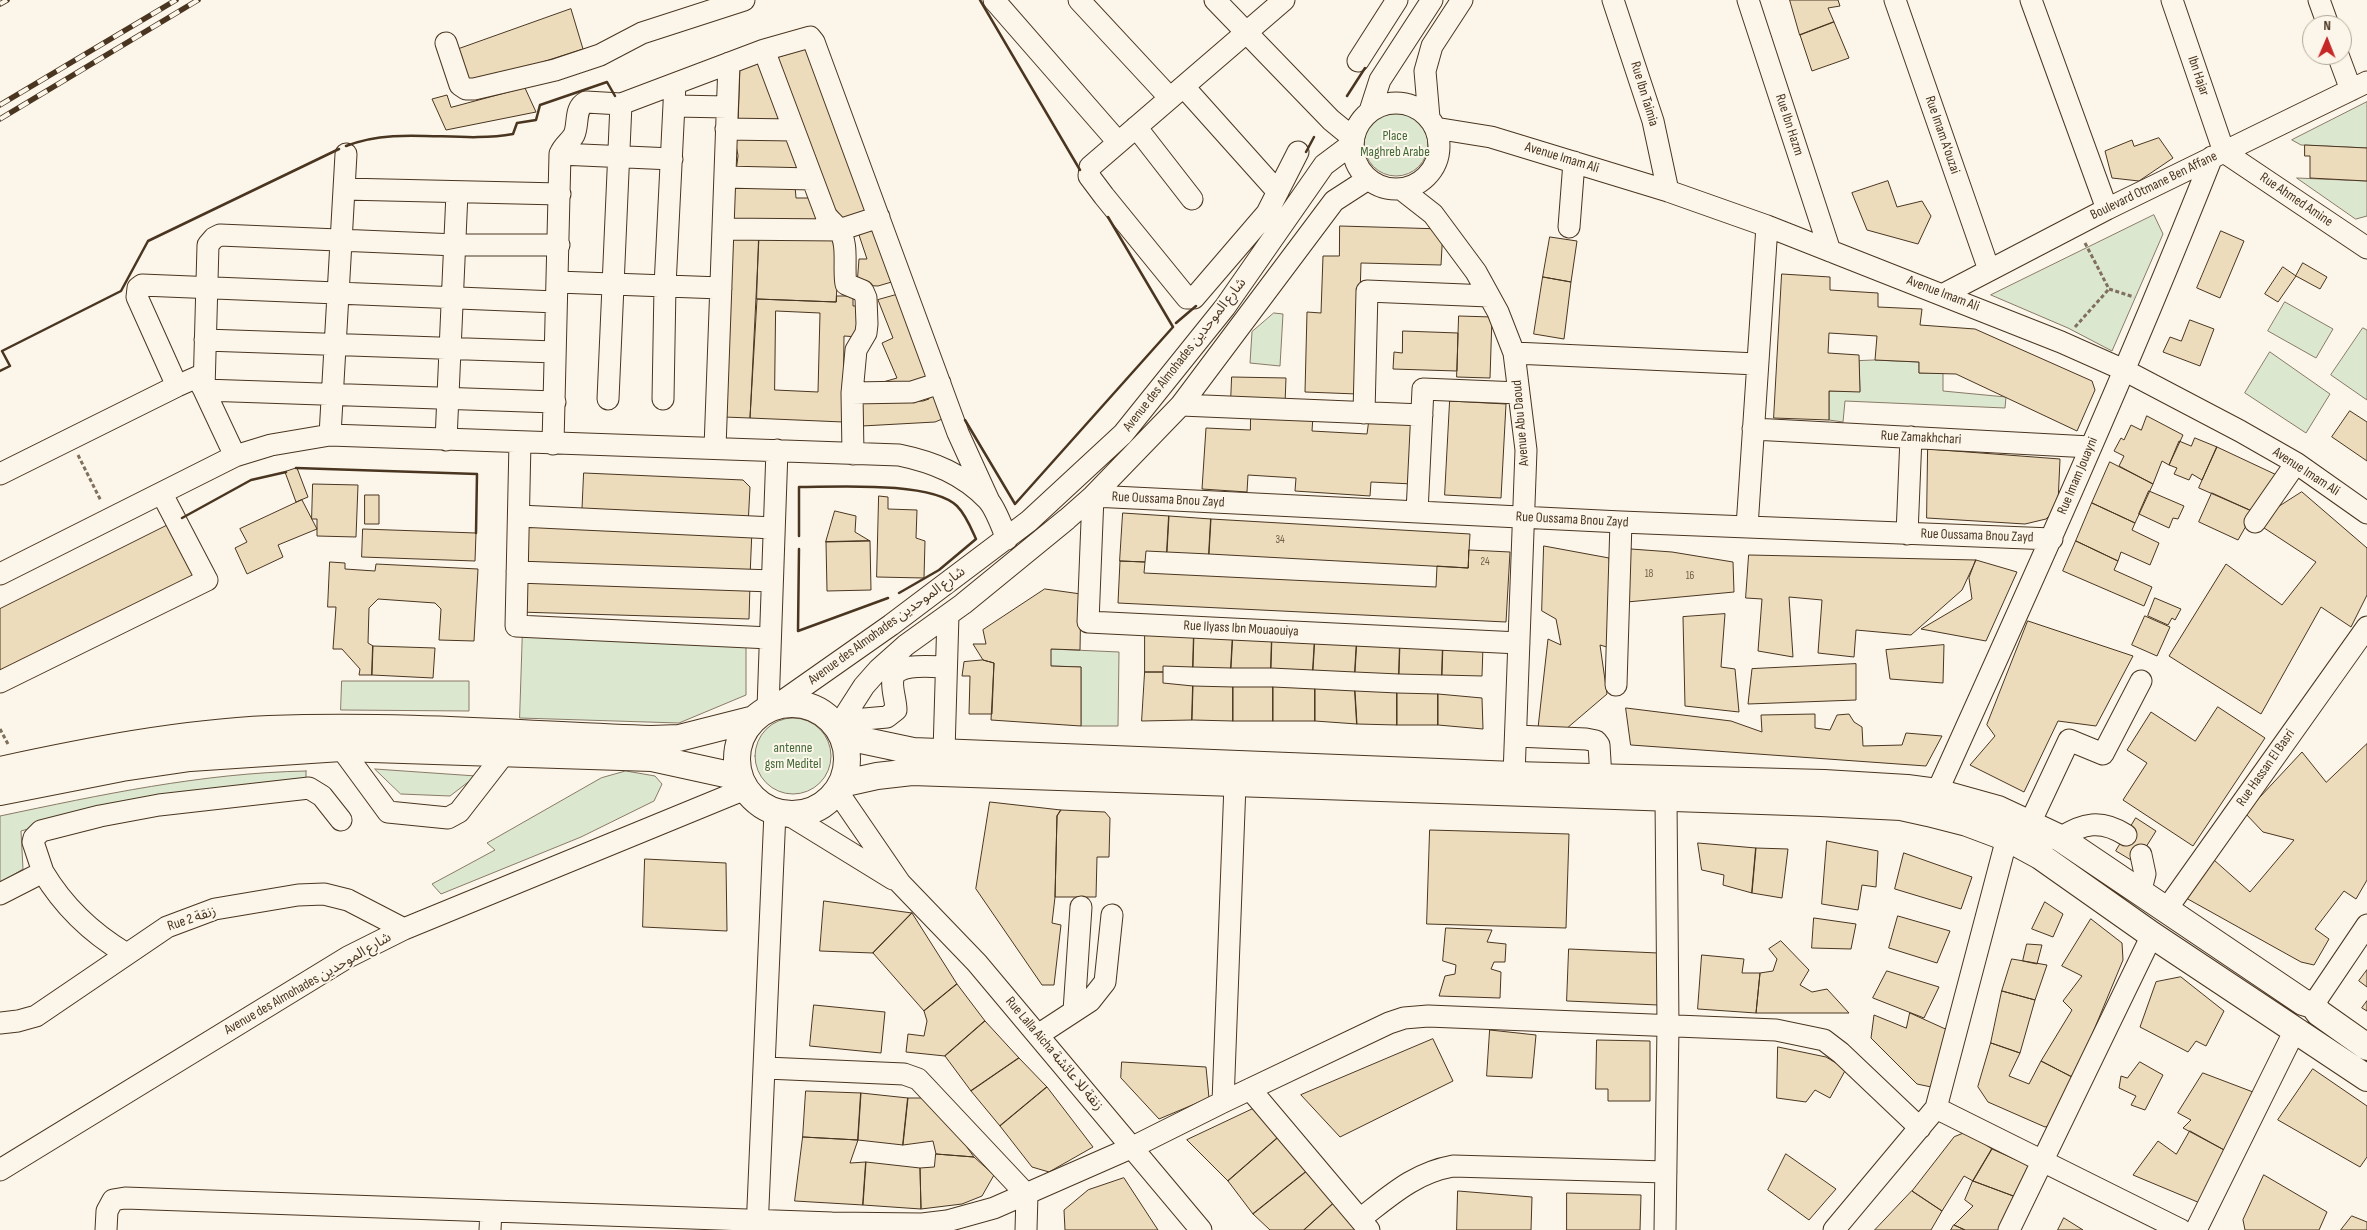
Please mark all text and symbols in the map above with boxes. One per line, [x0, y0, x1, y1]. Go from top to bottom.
north arrow [2302, 15, 2352, 65]
text: N [2323, 17, 2331, 34]
street label: Ibn Hajar [2183, 54, 2213, 98]
street label: Rue Ibn Taimia [1626, 60, 1662, 128]
street label: Rue Ibn Hazm [1771, 92, 1807, 158]
street label: Rue Imam A'ouzai [1921, 94, 1963, 176]
park label: Place Maghreb Arabe [1360, 128, 1430, 160]
street label: Avenue Imam Ali [1523, 139, 1601, 177]
street label: Boulevard Otmane Ben Affane [2088, 148, 2220, 224]
street label: Rue Ahmed Amine [2256, 169, 2336, 231]
street label: Avenue Imam Ali [1904, 272, 1982, 316]
street label: Avenue des Almohades شارع الموحدين [1120, 275, 1250, 435]
street label: Avenue Abu Daoud [1509, 379, 1533, 467]
street label: Rue Zamakhchari [1880, 428, 1962, 448]
street label: Rue Imam Jouayni [2054, 435, 2102, 517]
street label: Avenue Imam Ali [2269, 444, 2343, 500]
street label: Rue Oussama Bnou Zayd [1111, 489, 1225, 511]
street label: Rue Oussama Bnou Zayd [1515, 509, 1629, 531]
street label: Rue Oussama Bnou Zayd [1920, 526, 2034, 546]
house number: 34 [1275, 533, 1285, 547]
house number: 24 [1480, 555, 1490, 569]
street label: Avenue des Almohades شارع الموحدين [805, 563, 969, 689]
house number: 18 [1645, 567, 1653, 581]
house number: 16 [1686, 569, 1694, 583]
street label: Rue Ilyass Ibn Mouaouiya [1183, 618, 1299, 640]
street label: Rue Hassan El Basri [2233, 726, 2299, 810]
park label: antenne gsm Meditel [765, 740, 821, 772]
street label: Rue 2 زنقة [165, 903, 219, 935]
street label: Avenue des Almohades شارع الموحدين [221, 929, 395, 1039]
street label: Rue Lalla Aicha زنقة للا عائشة [1001, 994, 1107, 1114]

